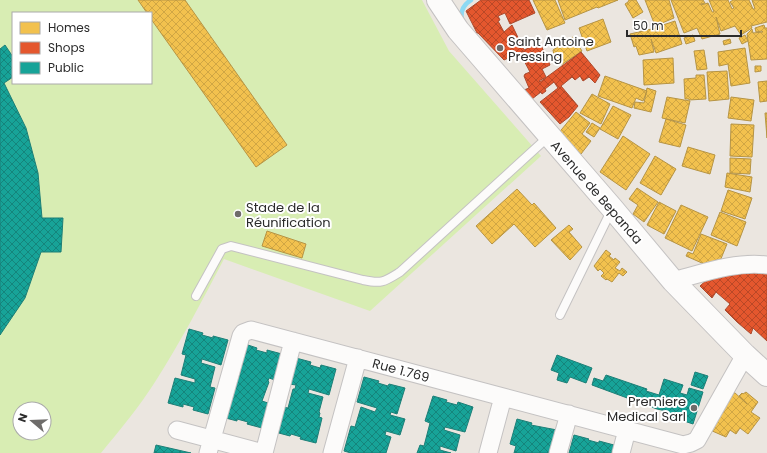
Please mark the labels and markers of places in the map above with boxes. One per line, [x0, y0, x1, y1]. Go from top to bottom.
place label: Saint Antoine Pressing [508, 32, 594, 66]
marker: Saint Antoine Pressing [495, 43, 505, 53]
place label: Stade de la Réunification [246, 198, 331, 232]
marker: Stade de la Réunification [233, 209, 243, 219]
place label: Premiere Medical Sarl [607, 392, 686, 426]
marker: Premiere Medical Sarl [689, 403, 699, 413]

